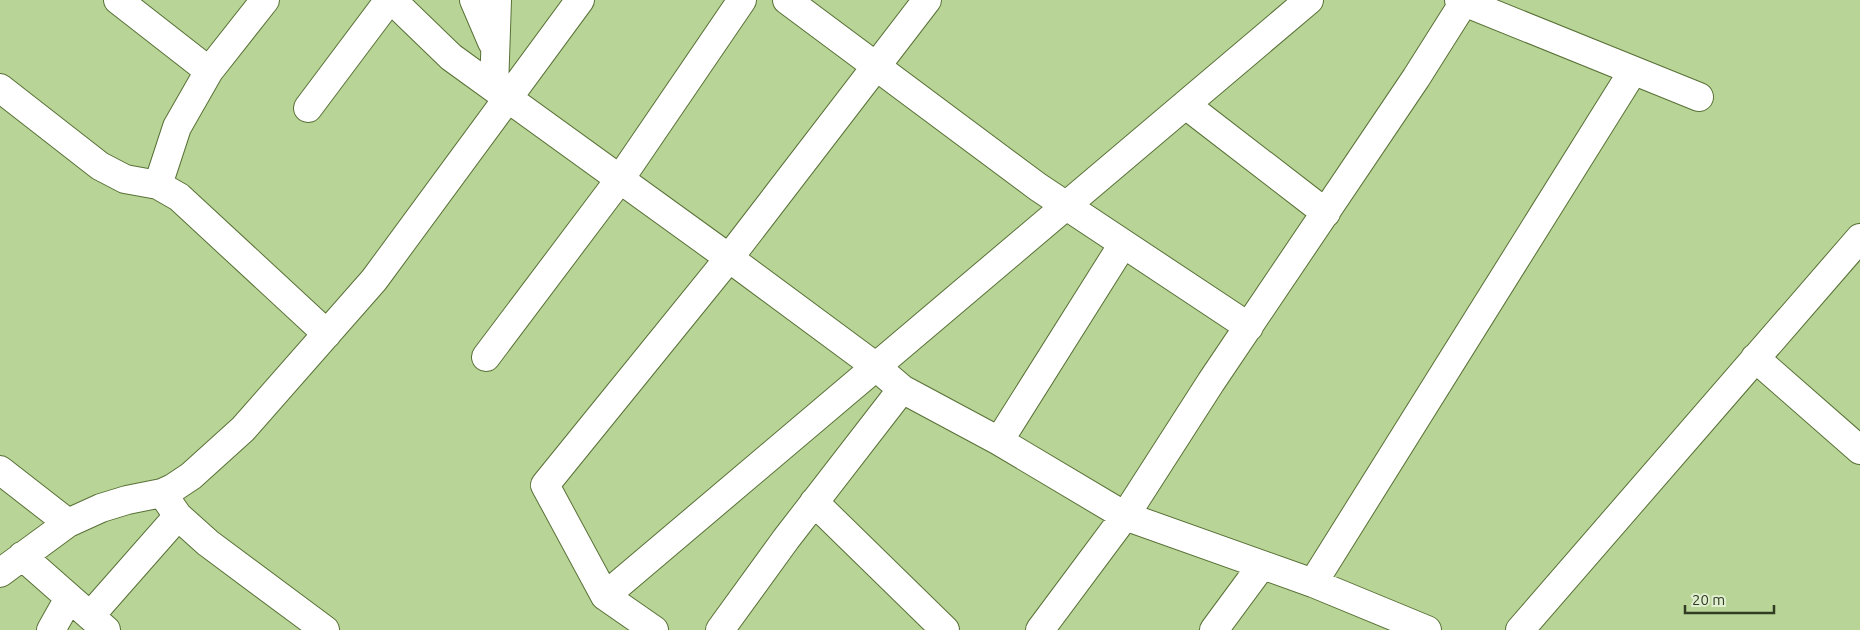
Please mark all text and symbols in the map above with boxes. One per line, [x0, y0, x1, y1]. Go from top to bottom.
scale bar [1685, 582, 1774, 614]
text: 20 m [1692, 591, 1725, 608]

